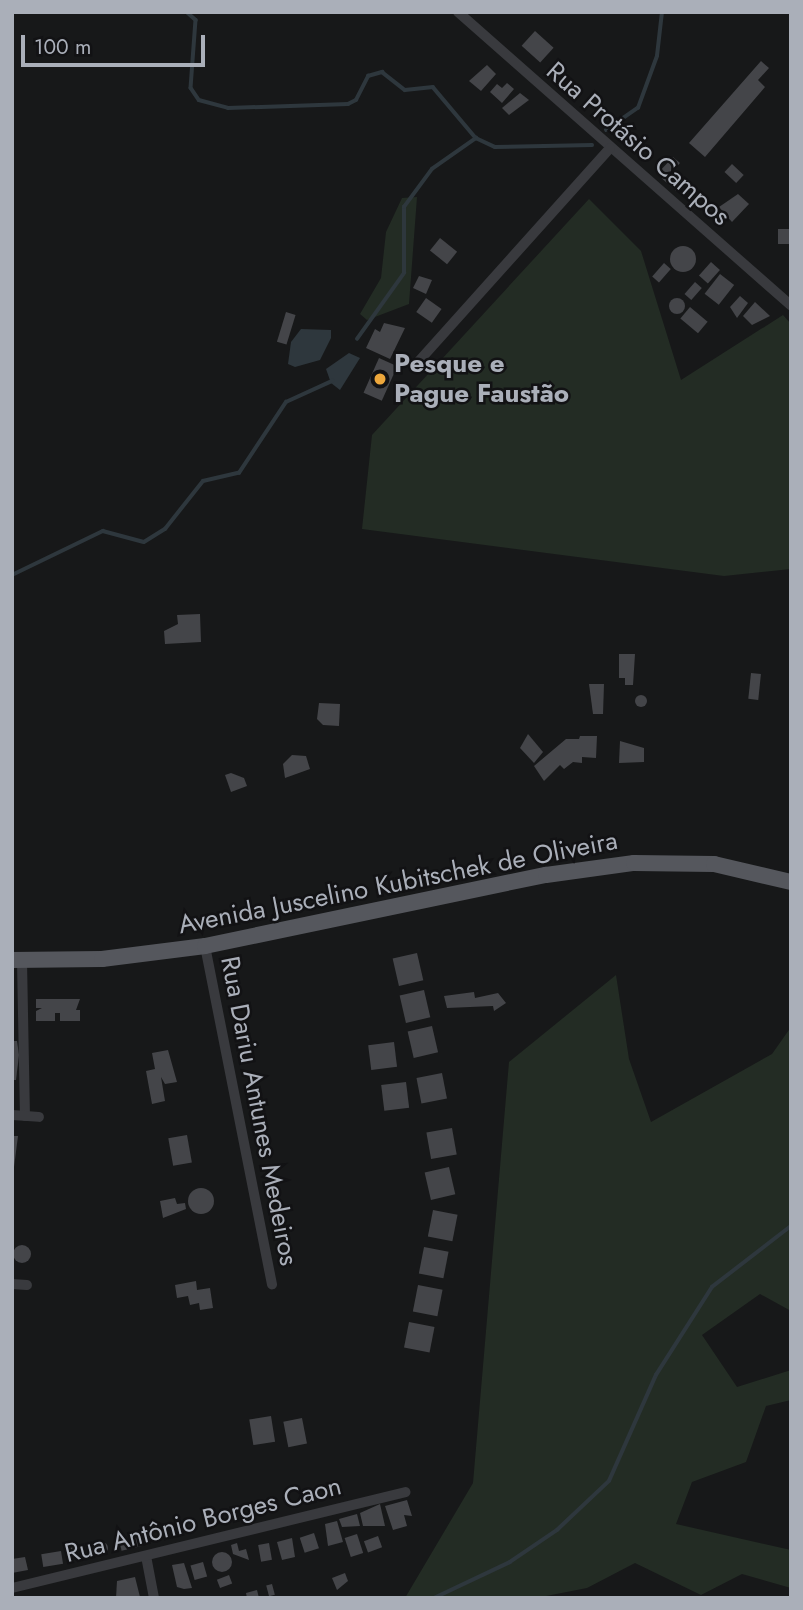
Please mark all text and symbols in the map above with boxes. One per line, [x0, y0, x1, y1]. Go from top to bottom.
scale bar [24, 21, 208, 65]
text: 100 m [34, 32, 91, 62]
street label: Rua Protásio Campos [540, 56, 736, 232]
place label: Pesque e Pague Faustão [394, 348, 569, 410]
marker: Pesque e Pague Faustão [372, 371, 388, 387]
street label: Avenida Juscelino Kubitschek de Oliveira [176, 825, 620, 941]
street label: Rua Dariu Antunes Medeiros [214, 954, 304, 1268]
street label: Rua Antônio Borges Caon [61, 1471, 345, 1569]

